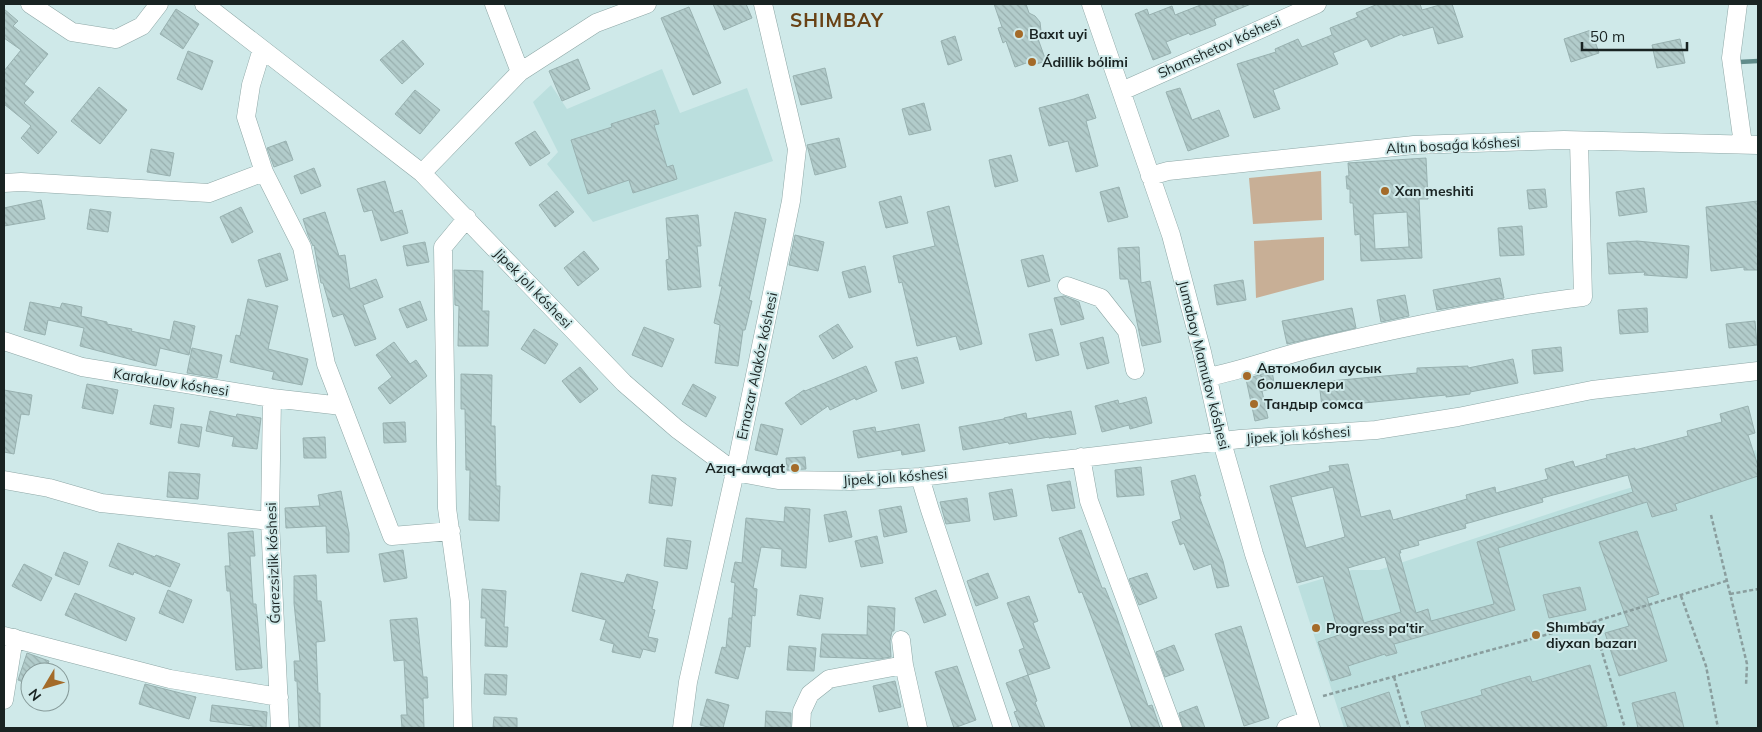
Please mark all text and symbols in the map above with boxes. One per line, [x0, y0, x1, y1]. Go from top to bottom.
district label: SHIMBAY [790, 8, 884, 32]
street label: Shamshetov kóshesi [1155, 12, 1283, 82]
scale bar [1582, 20, 1687, 52]
place label: Baxıt uyi [1029, 25, 1087, 43]
text: 50 m [1590, 27, 1625, 46]
marker: Baxıt uyi [1013, 28, 1025, 40]
place label: Ádillik bólimi [1042, 53, 1128, 71]
marker: Ádillik bólimi [1026, 56, 1038, 68]
street label: Altın bosaǵa kóshesi [1386, 133, 1520, 157]
place label: Xan meshiti [1394, 182, 1474, 200]
marker: Xan meshiti [1379, 185, 1391, 197]
street label: Jipek jolı kóshesi [490, 244, 576, 332]
street label: Jumabay Mamutov kóshesi [1174, 278, 1234, 452]
street label: Ernazar Alakóz kóshesi [733, 291, 781, 441]
place label: Автомобил аусык болшеклери [1257, 359, 1383, 393]
street label: Karakulov kóshesi [112, 364, 230, 400]
marker: Автомобил аусык болшеклери [1241, 370, 1253, 382]
place label: Тандыр сомса [1264, 395, 1363, 413]
marker: Тандыр сомса [1248, 398, 1260, 410]
street label: Jipek jolı kóshesi [1245, 422, 1351, 448]
place label: Azıq-awqat [705, 459, 786, 477]
marker: Azıq-awqat [789, 462, 801, 474]
street label: Jipek jolı kóshesi [842, 464, 948, 490]
street label: Ǵarezsizlik kóshesi [262, 502, 284, 624]
place label: Shımbay diyxan bazarı [1546, 618, 1637, 652]
place label: Progress pa'tir [1326, 619, 1424, 637]
marker: Progress pa'tir [1310, 622, 1322, 634]
marker: Shımbay diyxan bazarı [1530, 629, 1542, 641]
north arrow [20, 662, 70, 712]
text: N [24, 685, 45, 705]

